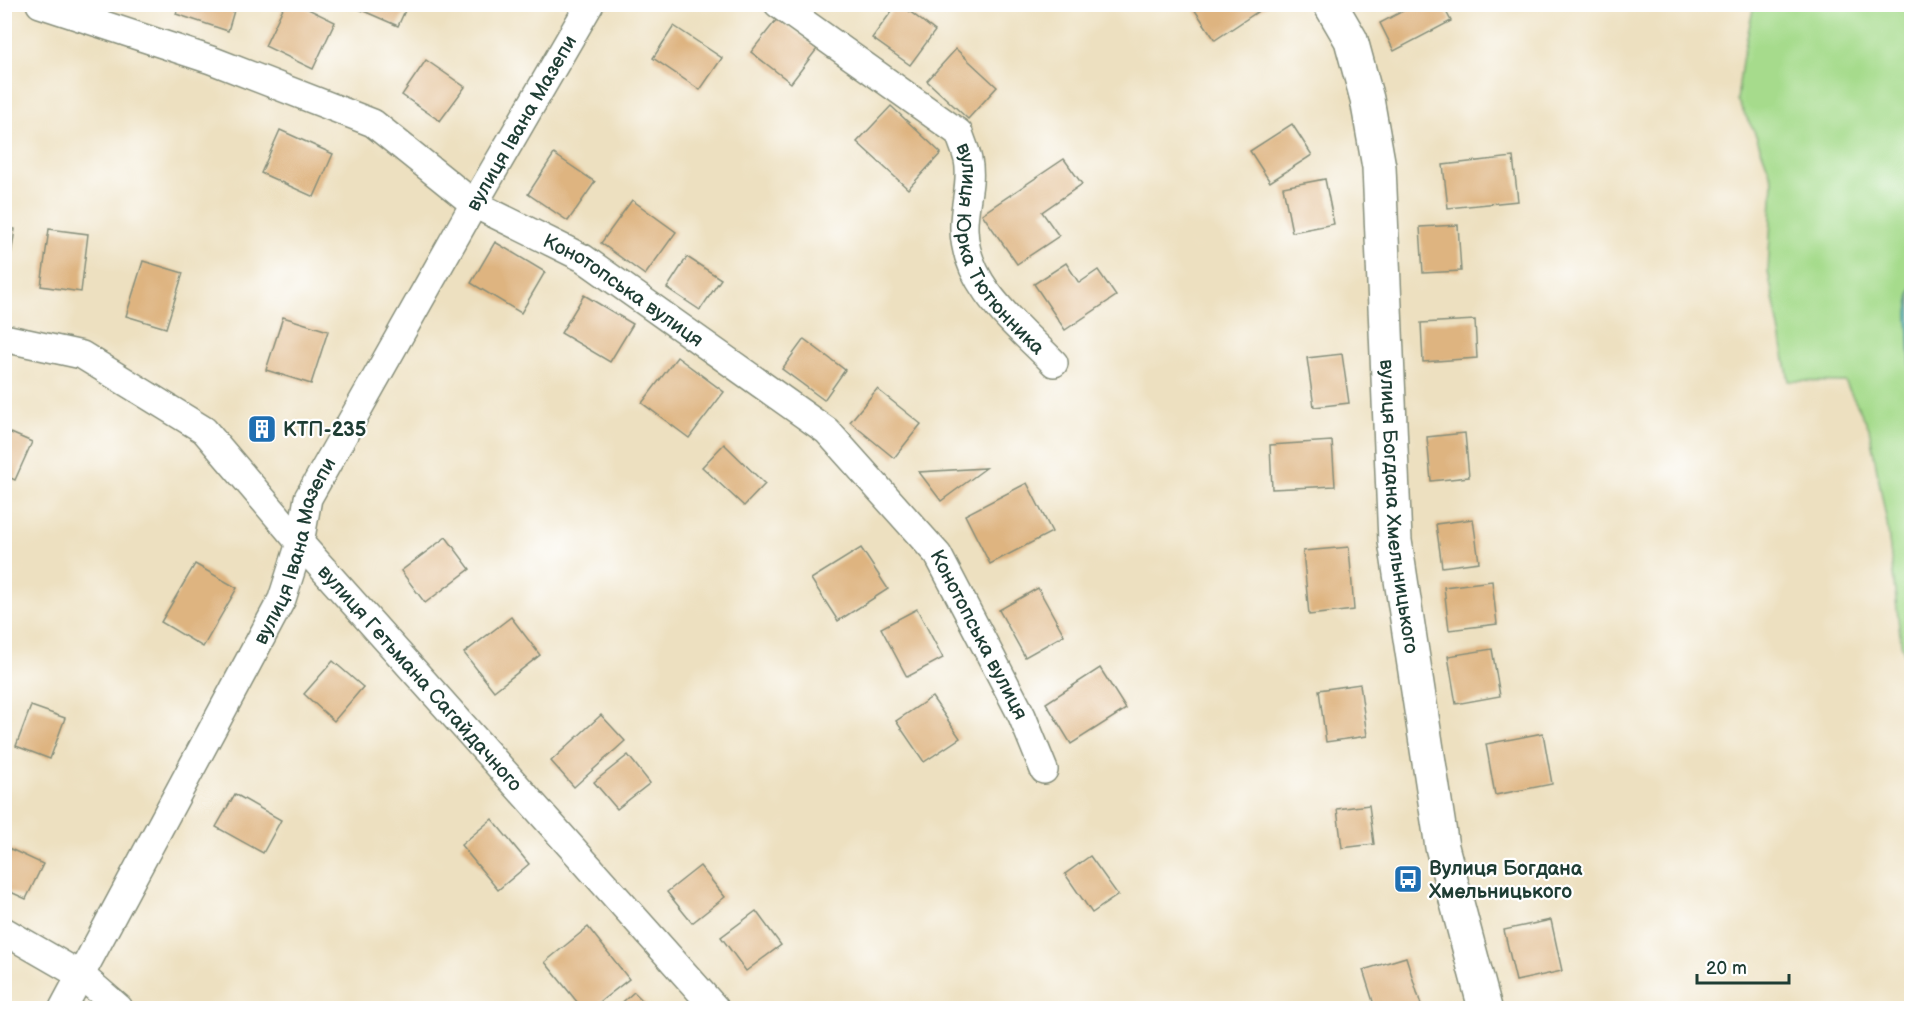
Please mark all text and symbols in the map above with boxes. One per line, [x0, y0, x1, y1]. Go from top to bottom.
street label: вулиця Івана Мазепи [462, 31, 582, 215]
street label: вулиця Юрка Тютюнника [951, 140, 1050, 360]
street label: Конотопська вулиця [539, 229, 708, 353]
street label: вулиця Богдана Хмельницького [1374, 359, 1423, 655]
building icon: КТП-235 [246, 413, 278, 445]
place label: КТП-235 [283, 418, 367, 442]
street label: вулиця Івана Мазепи [249, 453, 342, 649]
street label: Конотопська вулиця [924, 546, 1033, 724]
street label: вулиця Гетьмана Сагайдачного [312, 560, 527, 797]
place label: Вулиця Богдана Хмельницького [1428, 857, 1583, 904]
bus stop icon: Вулиця Богдана Хмельницького [1392, 863, 1424, 895]
scale bar [1697, 947, 1788, 985]
text: 20 m [1706, 958, 1747, 979]

